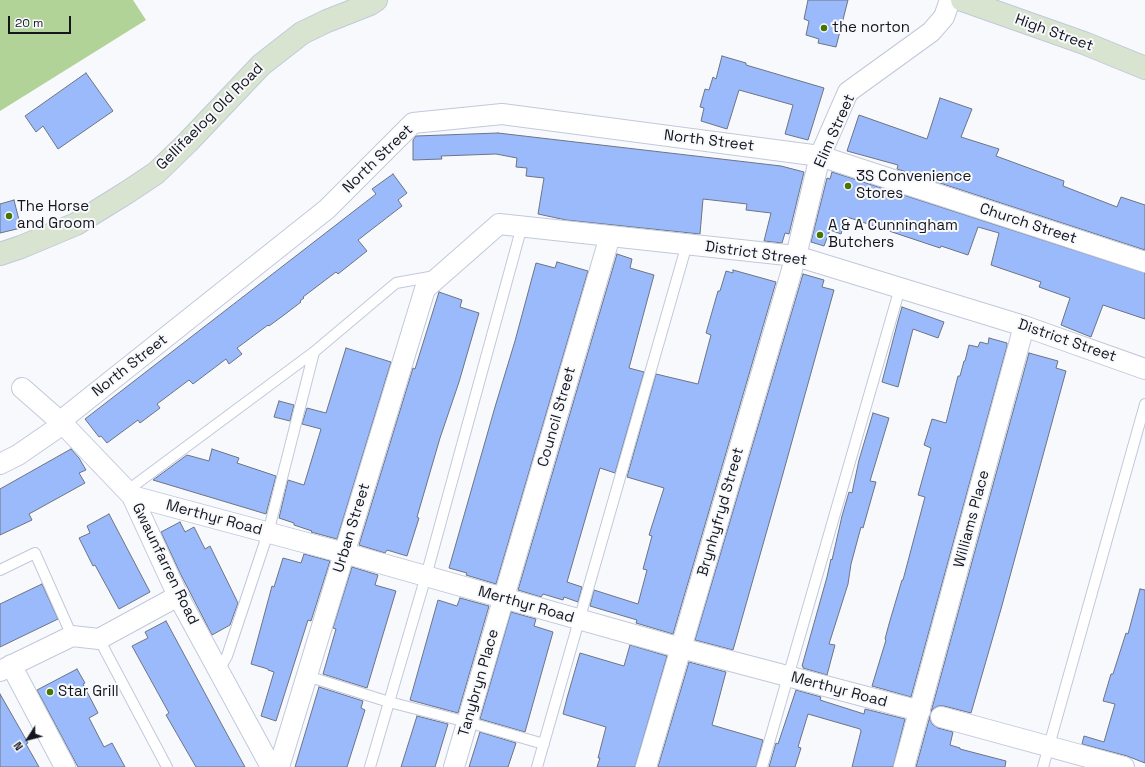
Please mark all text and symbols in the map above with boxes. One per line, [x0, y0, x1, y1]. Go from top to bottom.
scale bar [10, 8, 73, 34]
street label: High Street [1012, 11, 1096, 55]
text: 20 m [15, 15, 43, 31]
place label: the norton [832, 19, 910, 37]
marker: the norton [819, 23, 829, 33]
street label: Gellifaelog Old Road [153, 60, 267, 174]
street label: Elim Street [811, 92, 859, 170]
street label: North Street [339, 121, 417, 197]
street label: North Street [663, 127, 755, 155]
place label: 3S Convenience Stores [856, 168, 971, 203]
marker: 3S Convenience Stores [843, 181, 853, 191]
place label: The Horse and Groom [17, 198, 95, 233]
street label: Church Street [977, 200, 1079, 248]
marker: The Horse and Groom [4, 211, 14, 221]
place label: A & A Cunningham Butchers [828, 217, 958, 252]
marker: A & A Cunningham Butchers [815, 230, 825, 240]
street label: District Street [704, 238, 808, 270]
street label: District Street [1015, 316, 1119, 366]
street label: North Street [89, 331, 171, 401]
street label: Council Street [534, 365, 580, 469]
street label: Brynhyfryd Street [694, 446, 748, 578]
street label: Williams Place [950, 468, 994, 570]
street label: Urban Street [330, 481, 374, 575]
street label: Merthyr Road [164, 496, 264, 540]
street label: Gwaunfarren Road [128, 500, 202, 628]
street label: Merthyr Road [476, 583, 576, 627]
street label: Tanybryn Place [455, 627, 503, 739]
street label: Merthyr Road [789, 668, 889, 712]
place label: Star Grill [58, 683, 119, 701]
marker: Star Grill [45, 687, 55, 697]
north arrow [8, 719, 48, 759]
text: N [10, 739, 26, 753]

